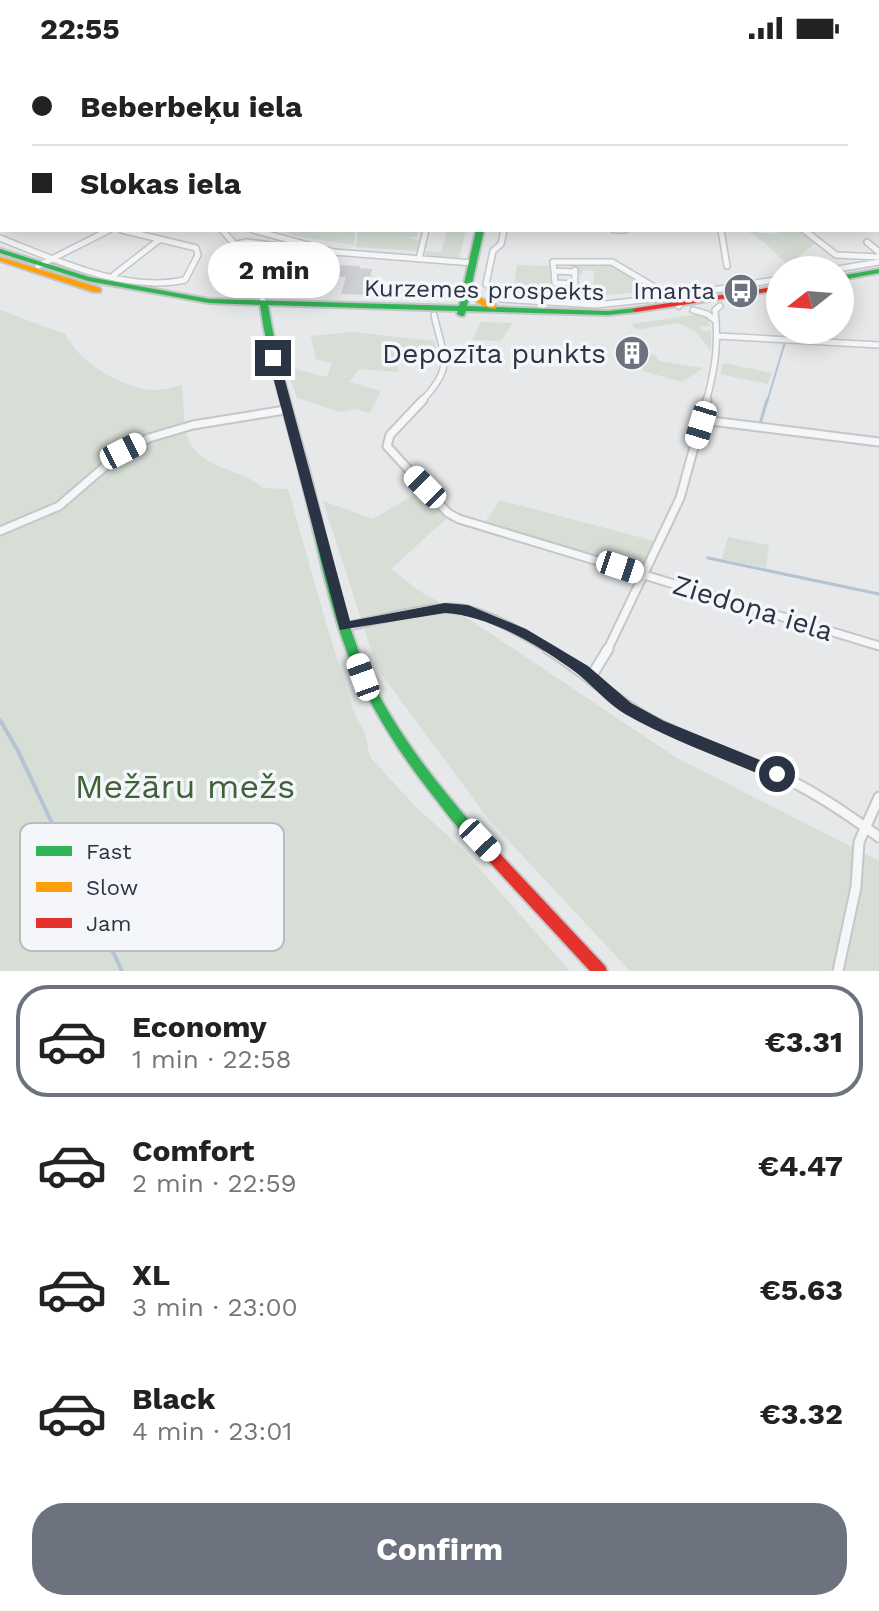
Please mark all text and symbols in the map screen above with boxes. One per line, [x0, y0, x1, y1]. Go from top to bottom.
text: 22:55 [40, 11, 120, 46]
text: Beberbeķu iela [80, 89, 302, 124]
text: Slokas iela [80, 166, 241, 201]
callout: 2 min [207, 242, 339, 298]
text: 2 min [238, 255, 310, 285]
north arrow [766, 256, 854, 344]
map controls [766, 256, 854, 344]
bus stop icon: Imanta [722, 272, 760, 310]
street label: Kurzemes prospekts [364, 274, 604, 306]
place label: Imanta [633, 277, 715, 305]
building icon: Depozīta punkts [613, 334, 651, 372]
place label: Depozīta punkts [382, 337, 606, 370]
route end [255, 340, 291, 376]
car [683, 399, 719, 451]
car [96, 429, 150, 473]
car [400, 462, 450, 512]
car [593, 548, 647, 586]
street label: Ziedoņa iela [669, 568, 837, 648]
car [344, 650, 382, 704]
route start [759, 756, 795, 792]
park label: Mežāru mežs [75, 766, 295, 806]
car [455, 814, 505, 866]
legend [20, 823, 284, 951]
text: Fast [86, 839, 132, 864]
text: Slow [86, 875, 138, 900]
text: Jam [86, 911, 131, 936]
icon: car [36, 1005, 108, 1077]
text: Economy [132, 1009, 267, 1044]
text: €3.31 [765, 1024, 843, 1059]
text: 1 min · 22:58 [132, 1044, 292, 1074]
icon: car [36, 1129, 108, 1201]
text: Comfort [132, 1133, 254, 1168]
text: €4.47 [758, 1148, 843, 1183]
text: 2 min · 22:59 [132, 1168, 297, 1198]
icon: car [36, 1253, 108, 1325]
text: XL [132, 1257, 170, 1292]
text: €5.63 [760, 1272, 843, 1307]
text: 3 min · 23:00 [132, 1292, 298, 1322]
icon: car [36, 1377, 108, 1449]
text: Black [132, 1381, 216, 1416]
text: €3.32 [760, 1396, 843, 1431]
text: 4 min · 23:01 [132, 1416, 292, 1446]
button: Confirm [32, 1503, 847, 1595]

